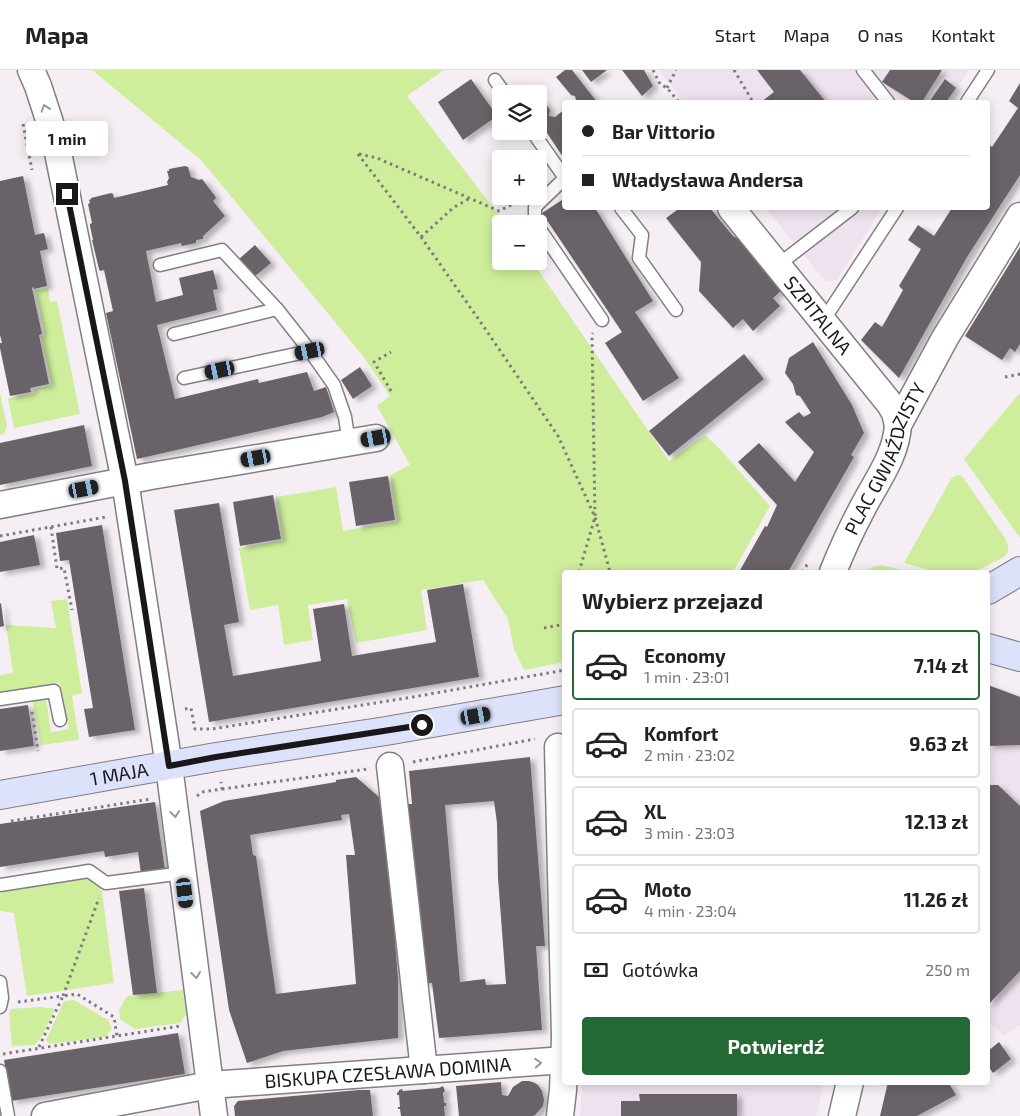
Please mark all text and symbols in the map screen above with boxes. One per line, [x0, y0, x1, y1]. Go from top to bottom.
text: Mapa [25, 20, 89, 49]
text: Start [715, 24, 756, 46]
text: Mapa [784, 24, 830, 46]
text: O nas [858, 24, 903, 46]
text: Kontakt [931, 24, 995, 46]
map controls [492, 85, 547, 270]
button: layers [492, 85, 547, 140]
one-way arrow [41, 104, 51, 113]
text: Bar Vittorio [612, 120, 715, 143]
callout: 1 min [26, 122, 108, 156]
text: 1 min [48, 129, 86, 148]
button: + [492, 150, 547, 205]
text: Władysława Andersa [612, 168, 803, 191]
route end [56, 183, 78, 205]
button: − [492, 215, 547, 270]
street label: SZPITALNA [780, 271, 857, 359]
car [293, 341, 326, 361]
car [203, 360, 236, 380]
street label: PLAC GWIAŹDZISTY [839, 378, 930, 538]
car [359, 428, 392, 448]
car [239, 448, 272, 468]
car [67, 479, 100, 499]
text: Wybierz przejazd [582, 587, 763, 613]
icon: car [584, 643, 629, 688]
text: Economy [644, 644, 726, 667]
text: 7.14 zł [914, 654, 968, 677]
text: 1 min · 23:01 [644, 667, 730, 686]
car [459, 706, 492, 726]
route start [411, 714, 433, 736]
icon: car [584, 721, 629, 766]
text: Komfort [644, 722, 718, 745]
text: 9.63 zł [909, 732, 968, 755]
text: 2 min · 23:02 [644, 745, 735, 764]
street label: 1 MAJA [88, 757, 150, 790]
icon: car [584, 799, 629, 844]
text: XL [644, 800, 666, 823]
one-way arrow [169, 810, 180, 818]
text: 12.13 zł [905, 810, 968, 833]
text: 3 min · 23:03 [644, 823, 735, 842]
car [175, 877, 194, 909]
icon: car [584, 877, 629, 922]
text: Moto [644, 878, 692, 901]
text: 11.26 zł [904, 888, 968, 911]
text: 4 min · 23:04 [644, 901, 737, 920]
icon: cash [582, 956, 610, 984]
text: Gotówka [622, 958, 698, 981]
text: 250 m [925, 960, 970, 979]
one-way arrow [190, 972, 201, 980]
button: Potwierdź [582, 1017, 970, 1075]
street label: BISKUPA CZESŁAWA DOMINA [264, 1052, 512, 1092]
one-way arrow [534, 1057, 542, 1068]

